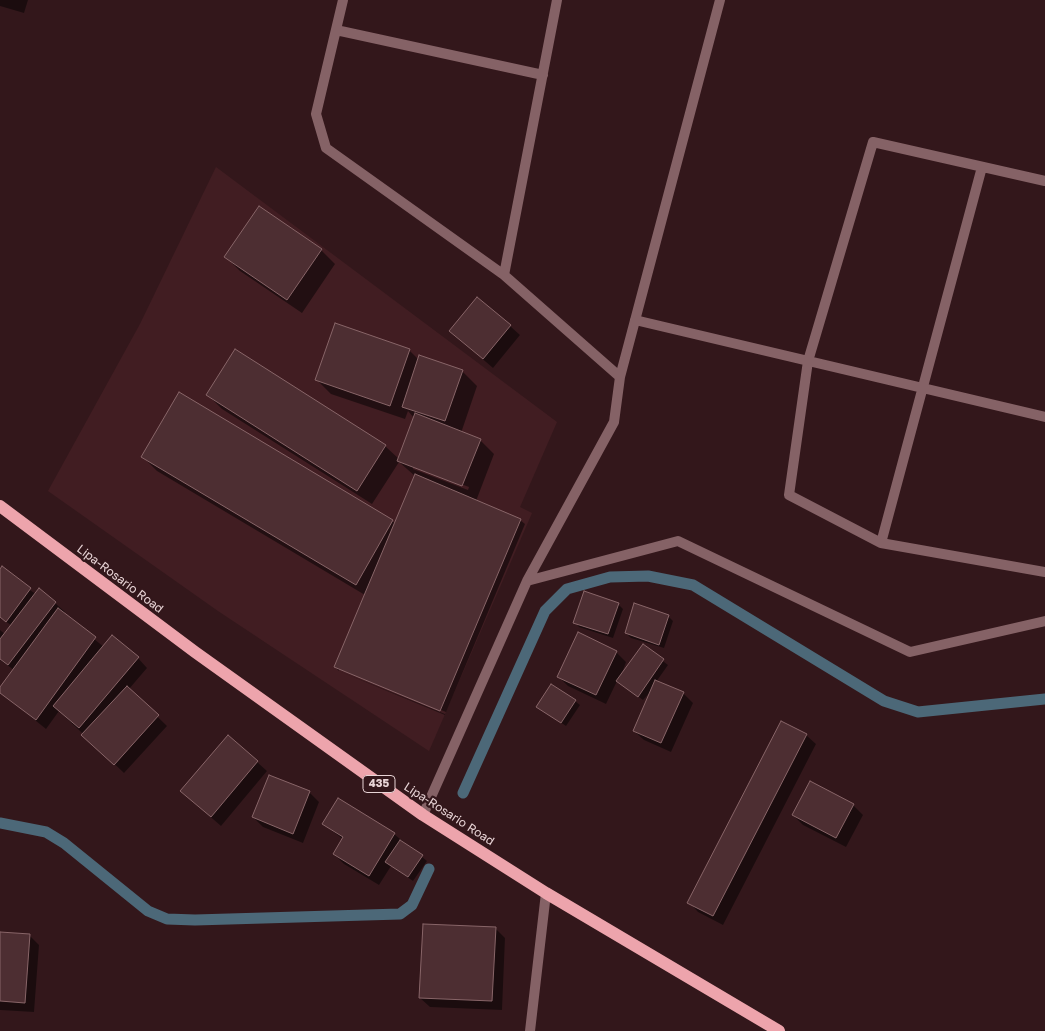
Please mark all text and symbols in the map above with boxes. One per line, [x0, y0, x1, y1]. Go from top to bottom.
street label: Lipa-Rosario Road [74, 542, 166, 616]
road number: 435 [363, 776, 395, 792]
street label: Lipa-Rosario Road [401, 779, 497, 849]

